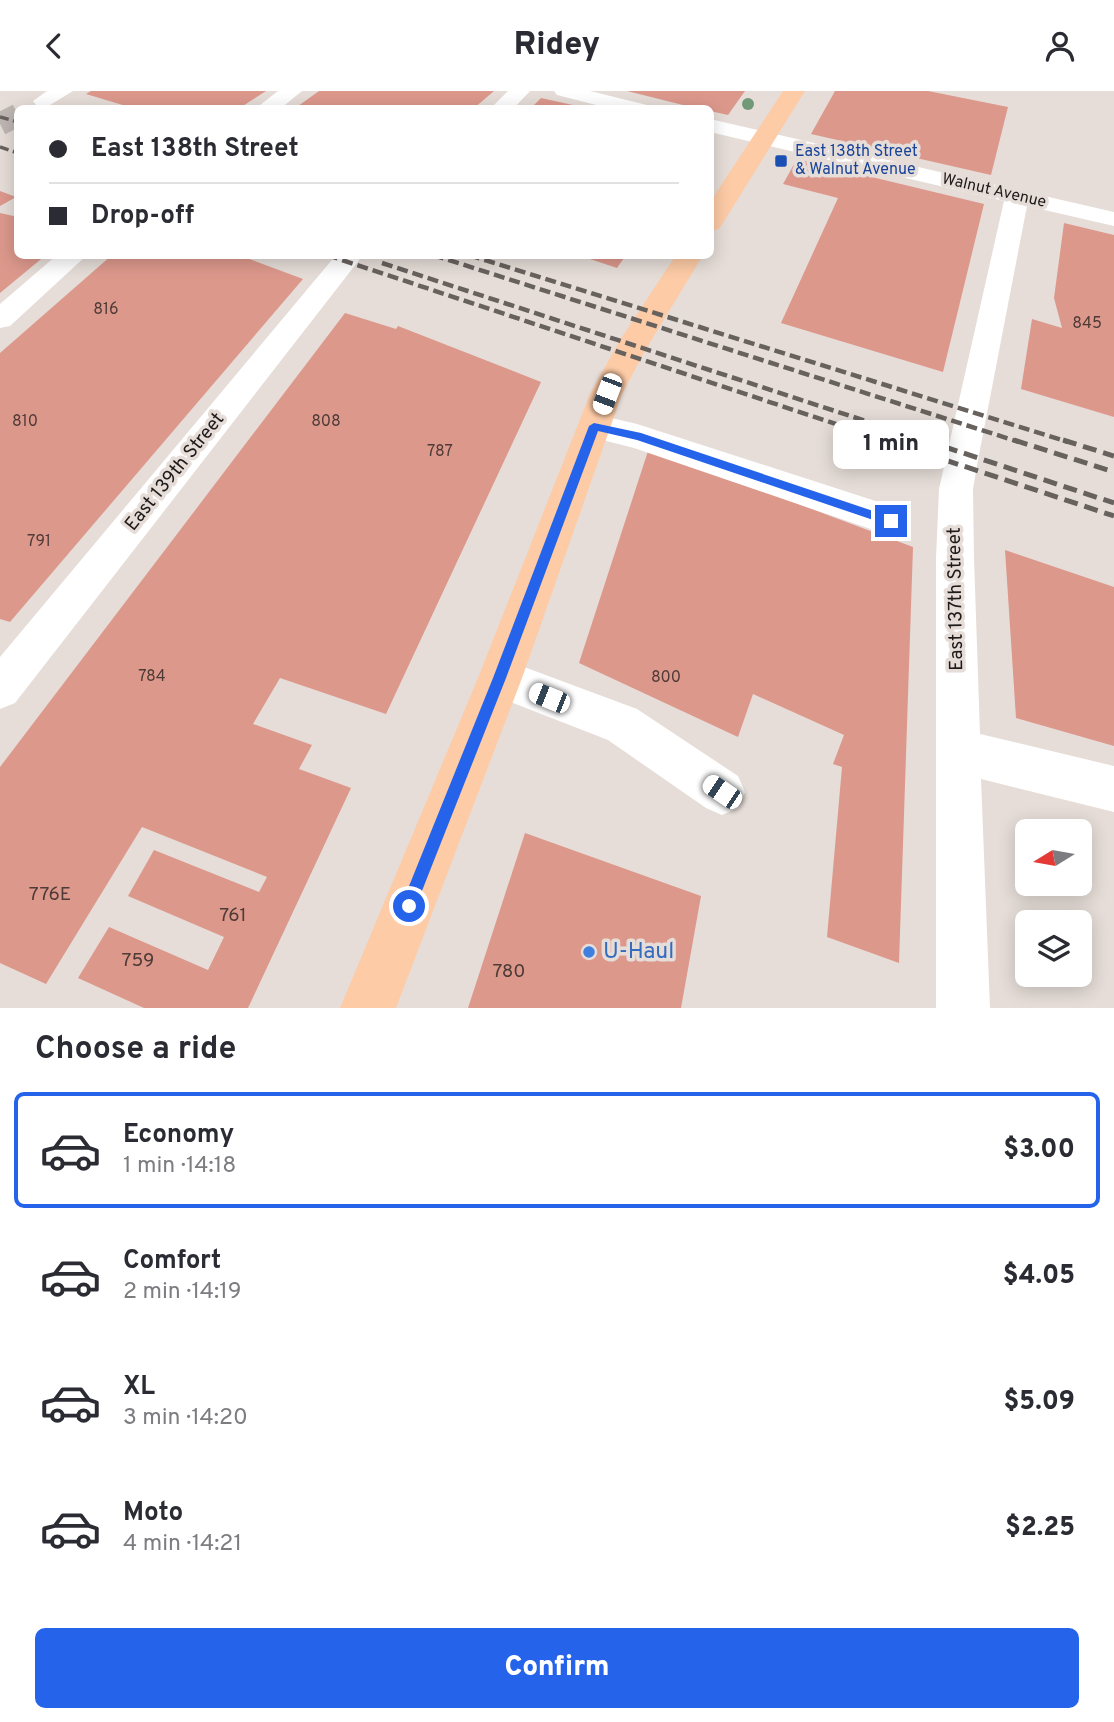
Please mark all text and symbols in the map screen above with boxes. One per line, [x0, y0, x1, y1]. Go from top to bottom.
text: Ridey [514, 26, 600, 66]
icon: back [35, 27, 73, 65]
icon: person [1041, 27, 1079, 65]
text: East 138th Street [91, 133, 299, 166]
place label: East 138th Street & Walnut Avenue [795, 142, 918, 180]
marker: East 138th Street & Walnut Avenue [773, 153, 789, 169]
street label: Walnut Avenue [940, 169, 1048, 213]
text: Drop-off [91, 200, 194, 233]
house number: 816 [93, 300, 119, 320]
house number: 845 [1072, 314, 1102, 334]
car [590, 371, 625, 417]
street label: East 139th Street [120, 408, 230, 536]
house number: 810 [12, 412, 38, 432]
house number: 808 [311, 412, 341, 432]
callout: 1 min [833, 419, 949, 469]
text: 1 min [863, 430, 919, 459]
house number: 787 [427, 442, 453, 462]
route end [875, 505, 907, 537]
street label: East 137th Street [943, 527, 969, 671]
house number: 791 [27, 532, 51, 552]
house number: 784 [138, 667, 166, 687]
house number: 800 [651, 668, 681, 688]
car [526, 680, 573, 716]
car [699, 772, 746, 812]
north arrow [1015, 819, 1092, 896]
map controls [1015, 819, 1092, 987]
house number: 776E [29, 883, 71, 907]
route start [393, 890, 425, 922]
house number: 761 [219, 904, 247, 928]
button: layers [1015, 910, 1092, 987]
place label: U-Haul [603, 938, 674, 967]
marker: U-Haul [581, 944, 597, 960]
house number: 759 [122, 949, 154, 973]
house number: 780 [493, 960, 525, 984]
text: Choose a ride [35, 1030, 236, 1070]
icon: car [39, 1119, 102, 1182]
text: Economy [123, 1119, 234, 1152]
text: $3.00 [1003, 1134, 1075, 1167]
text: 1 min · 14:18 [123, 1152, 236, 1181]
icon: car [39, 1245, 102, 1308]
text: Comfort [123, 1245, 221, 1278]
text: $4.05 [1003, 1260, 1075, 1293]
text: 2 min · 14:19 [123, 1278, 241, 1307]
icon: car [39, 1371, 102, 1434]
text: XL [123, 1371, 155, 1404]
text: $5.09 [1004, 1386, 1075, 1419]
text: 3 min · 14:20 [123, 1404, 248, 1433]
icon: car [39, 1497, 102, 1560]
text: Moto [123, 1497, 183, 1530]
text: $2.25 [1005, 1512, 1075, 1545]
text: 4 min · 14:21 [123, 1530, 242, 1559]
button: Confirm [35, 1628, 1079, 1708]

